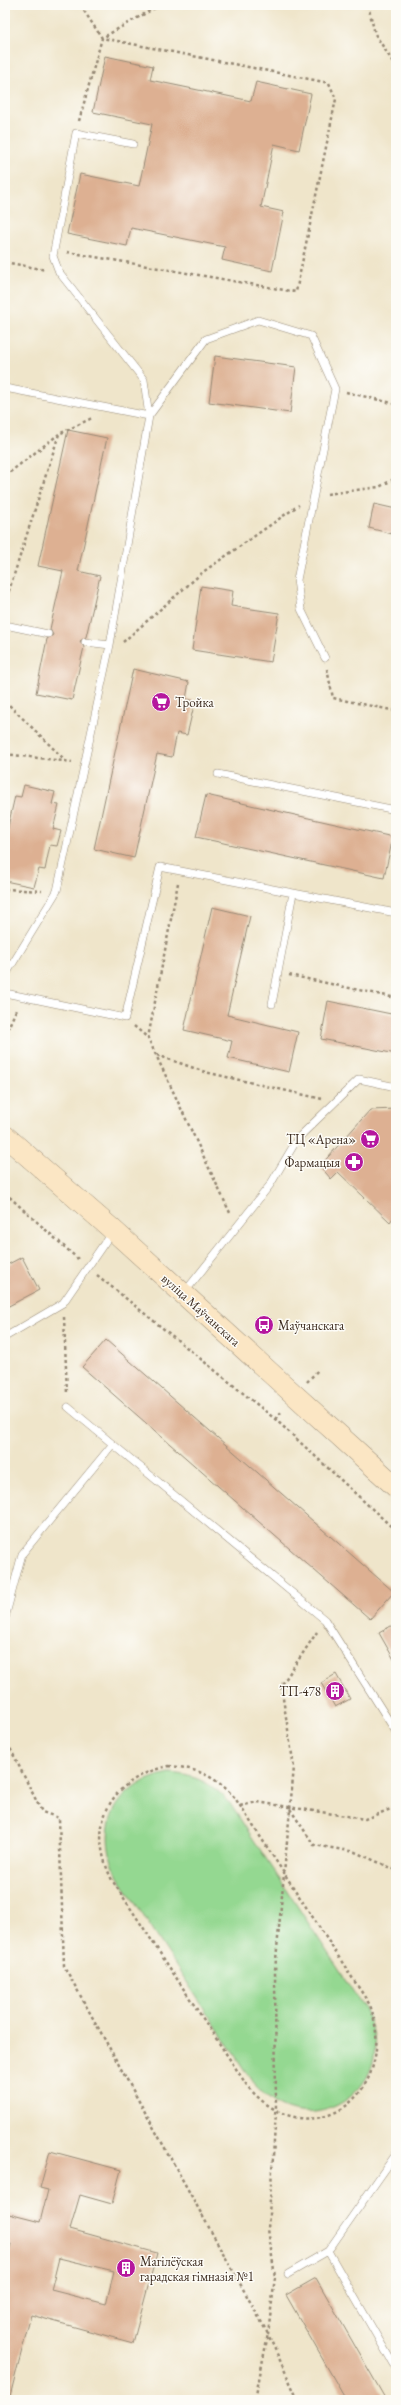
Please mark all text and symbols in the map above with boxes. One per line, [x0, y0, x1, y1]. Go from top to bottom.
supermarket icon: Тройка [150, 691, 172, 713]
place label: Тройка [175, 694, 214, 711]
supermarket icon: ТЦ «Арена» [359, 1128, 381, 1150]
place label: ТЦ «Арена» [286, 1131, 356, 1148]
pharmacy icon: Фармацыя [343, 1151, 365, 1173]
place label: Фармацыя [285, 1154, 340, 1171]
street label: вуліца Маўчанскага [158, 1270, 245, 1351]
bus stop icon: Маўчанскага [253, 1314, 275, 1336]
place label: Маўчанскага [278, 1317, 345, 1334]
building icon: ТП-478 [324, 1680, 346, 1702]
place label: ТП-478 [279, 1683, 321, 1700]
place label: Магілёўская гарадская гімназія №1 [140, 2253, 254, 2285]
building icon: Магілёўская гарадская гімназія №1 [115, 2257, 137, 2279]

